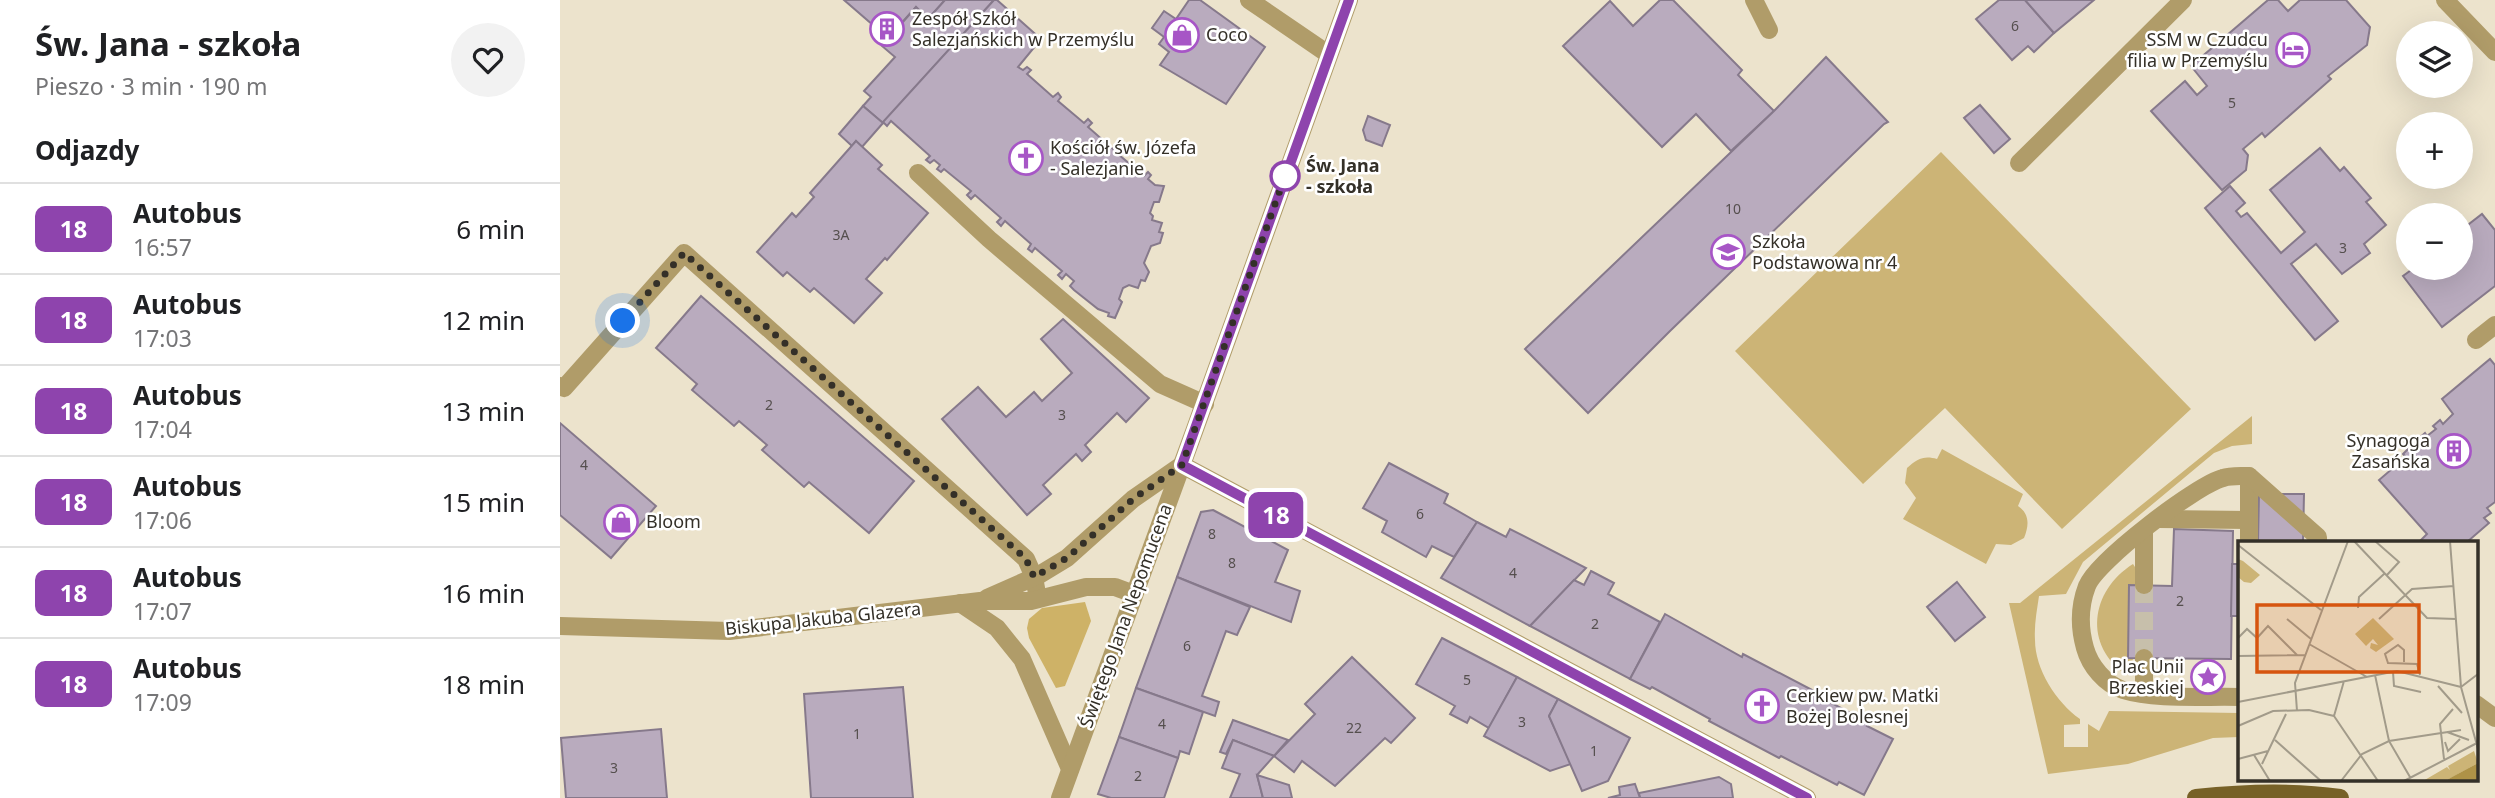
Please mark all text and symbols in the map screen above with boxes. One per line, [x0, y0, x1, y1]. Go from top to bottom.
place label: Zespół Szkół Salezjańskich w Przemyślu [912, 6, 1134, 51]
building icon: Zespół Szkół Salezjańskich w Przemyślu [868, 10, 906, 48]
shop icon: Coco [1163, 16, 1201, 54]
house number: 6 [2011, 16, 2019, 35]
text: Św. Jana - szkoła [35, 21, 301, 66]
map controls [2396, 21, 2473, 280]
button: layers [2396, 21, 2473, 98]
place label: Coco [1206, 22, 1248, 46]
button: heart [451, 23, 525, 97]
place label: SSM w Czudcu filia w Przemyślu [2127, 27, 2268, 72]
hotel icon: SSM w Czudcu filia w Przemyślu [2274, 31, 2312, 69]
text: Pieszo · 3 min · 190 m [35, 70, 268, 102]
house number: 5 [2228, 93, 2236, 112]
button: + [2396, 112, 2473, 189]
text: Odjazdy [35, 132, 139, 168]
place label: Kościół św. Józefa - Salezjanie [1050, 135, 1196, 180]
church icon: Kościół św. Józefa - Salezjanie [1007, 139, 1045, 177]
place label: Św. Jana - szkoła [1306, 153, 1380, 198]
marker: Św. Jana - szkoła [1270, 161, 1300, 191]
text: Autobus [133, 195, 242, 231]
house number: 10 [1725, 199, 1741, 218]
button: − [2396, 203, 2473, 280]
text: 6 min [456, 211, 525, 247]
text: 18 [60, 212, 87, 245]
house number: 3A [833, 225, 850, 244]
place label: Szkoła Podstawowa nr 4 [1752, 229, 1897, 274]
text: 16:57 [133, 231, 192, 263]
school or university icon: Szkoła Podstawowa nr 4 [1709, 233, 1747, 271]
house number: 3 [2339, 238, 2347, 257]
text: Autobus [133, 286, 242, 322]
text: 12 min [441, 302, 525, 338]
text: 18 [60, 303, 87, 336]
your location [605, 303, 640, 338]
text: 17:03 [133, 322, 192, 354]
text: Autobus [133, 377, 242, 413]
text: 13 min [441, 393, 525, 429]
text: 18 [60, 394, 87, 427]
house number: 2 [765, 395, 773, 414]
house number: 3 [1058, 405, 1066, 424]
text: 17:04 [133, 413, 192, 445]
place label: Synagoga Zasańska [2347, 428, 2430, 473]
building icon: Synagoga Zasańska [2435, 432, 2473, 470]
house number: 4 [580, 455, 588, 474]
text: Autobus [133, 468, 242, 504]
text: 15 min [441, 484, 525, 520]
text: 18 [60, 485, 87, 518]
line badge: 18 [1244, 492, 1308, 538]
text: 18 [1262, 498, 1290, 531]
street label: Świętego Jana Nepomucena [1073, 500, 1177, 731]
shop icon: Bloom [602, 503, 640, 541]
text: 17:06 [133, 504, 192, 536]
house number: 6 [1416, 504, 1424, 523]
place label: Bloom [646, 509, 701, 533]
house number: 8 [1208, 524, 1216, 543]
inset map [2238, 541, 2478, 780]
house number: 8 [1228, 553, 1236, 572]
text: Autobus [133, 559, 242, 595]
house number: 4 [1509, 563, 1517, 582]
text: 16 min [441, 575, 525, 611]
text: 18 [60, 576, 87, 609]
house number: 2 [2176, 591, 2184, 610]
text: 17:07 [133, 595, 192, 627]
street label: Biskupa Jakuba Glazera [724, 596, 922, 640]
house number: 2 [1591, 614, 1599, 633]
house number: 6 [1183, 636, 1191, 655]
text: Autobus [133, 650, 242, 686]
place label: Plac Unii Brzeskiej [2109, 654, 2184, 699]
place icon: Plac Unii Brzeskiej [2189, 658, 2227, 696]
text: 18 min [441, 666, 525, 702]
text: 18 [60, 667, 87, 700]
house number: 5 [1463, 670, 1471, 689]
place label: Cerkiew pw. Matki Bożej Bolesnej [1786, 683, 1939, 728]
text: 17:09 [133, 686, 192, 718]
church icon: Cerkiew pw. Matki Bożej Bolesnej [1743, 687, 1781, 725]
house number: 3 [1518, 712, 1526, 731]
house number: 4 [1158, 714, 1166, 733]
house number: 22 [1346, 718, 1362, 737]
house number: 1 [853, 724, 861, 743]
house number: 1 [1590, 741, 1598, 760]
house number: 3 [610, 758, 618, 777]
house number: 2 [1134, 766, 1142, 785]

